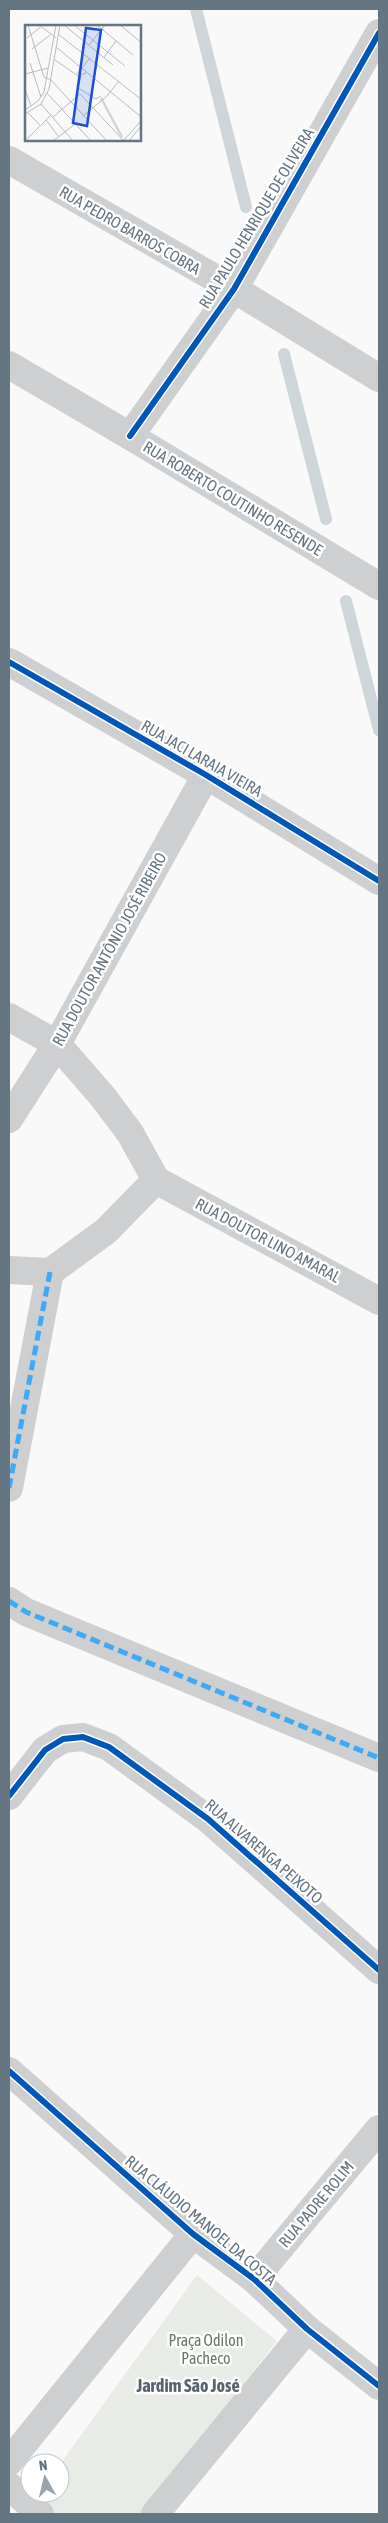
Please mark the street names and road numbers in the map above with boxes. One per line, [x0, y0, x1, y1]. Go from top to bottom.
street label: RUA PAULO HENRIQUE DE OLIVEIRA [195, 125, 317, 311]
street label: RUA PEDRO BARROS COBRA [56, 182, 204, 278]
street label: RUA ROBERTO COUTINHO RESENDE [140, 437, 326, 559]
street label: RUA JACI LARAIA VIEIRA [138, 716, 266, 800]
street label: RUA DOUTOR ANTÔNIO JOSÉ RIBEIRO [48, 849, 170, 1049]
street label: RUA DOUTOR LINO AMARAL [193, 1194, 344, 1286]
street label: RUA ALVARENGA PEIXOTO [202, 1795, 326, 1907]
street label: RUA CLÁUDIO MANOEL DA COSTA [122, 2152, 280, 2289]
street label: RUA PADRE ROLIM [275, 2157, 357, 2251]

